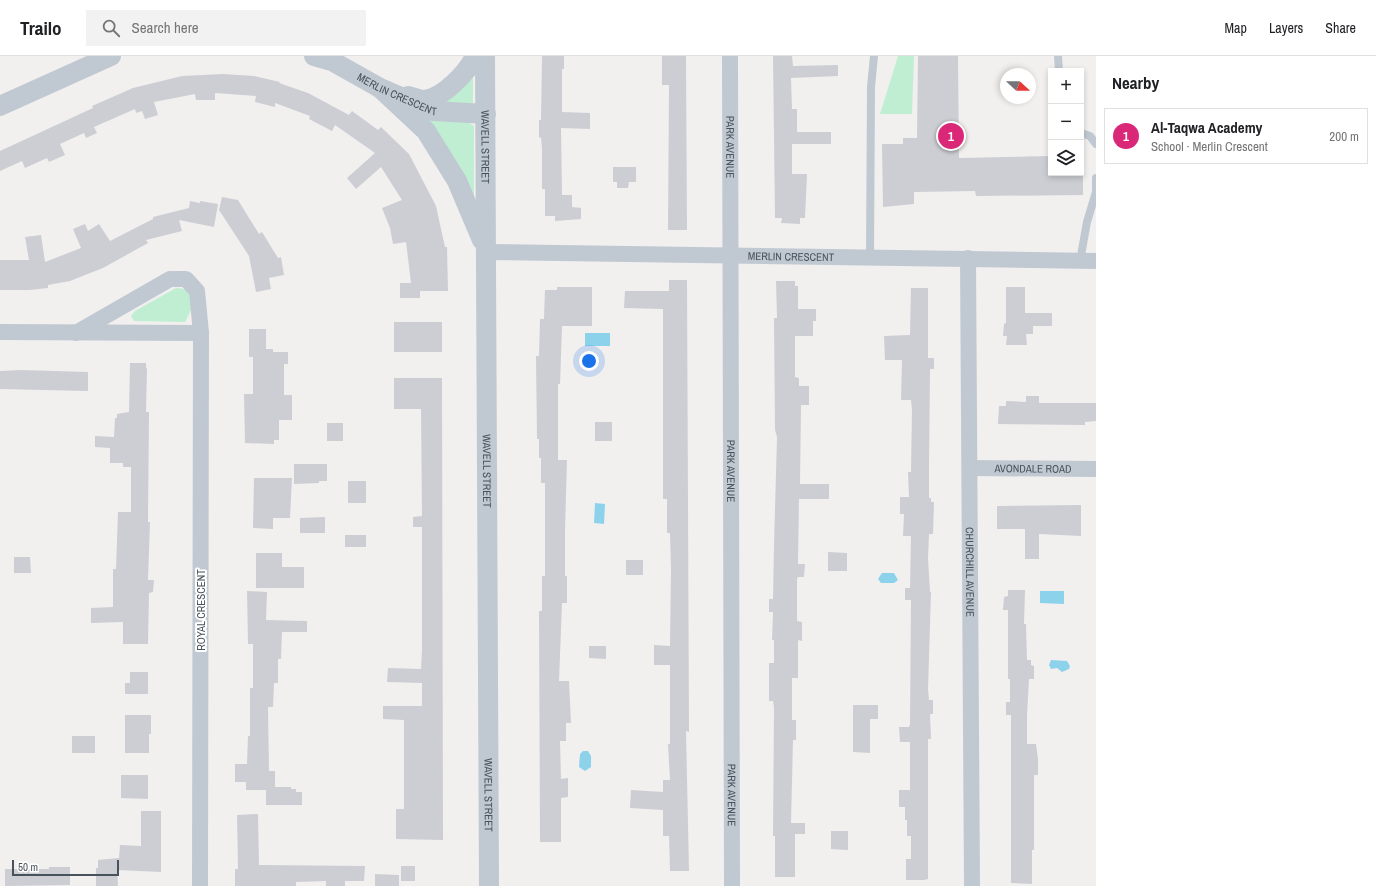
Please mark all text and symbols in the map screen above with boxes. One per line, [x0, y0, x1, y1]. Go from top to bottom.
search box [86, 10, 366, 46]
text: Trailo [20, 15, 62, 41]
icon: search [100, 17, 122, 39]
text: Search here [132, 17, 199, 38]
text: Map [1225, 19, 1247, 37]
text: Layers [1269, 19, 1303, 37]
text: Share [1325, 19, 1356, 37]
north arrow [1000, 68, 1036, 104]
map controls [1048, 68, 1084, 176]
button: + [1048, 68, 1084, 104]
street label: MERLIN CRESCENT [355, 70, 438, 118]
text: Nearby [1112, 71, 1159, 94]
button: − [1048, 104, 1084, 140]
street label: WAVELL STREET [478, 110, 493, 184]
street label: PARK AVENUE [723, 116, 737, 178]
text: Al-Taqwa Academy [1151, 117, 1262, 138]
pin: 1 [938, 121, 964, 151]
text: 1 [1123, 128, 1129, 145]
text: 200 m [1329, 128, 1359, 145]
text: School · Merlin Crescent [1151, 138, 1268, 155]
button: layers [1048, 140, 1084, 176]
street label: MERLIN CRESCENT [748, 249, 835, 264]
your location [579, 351, 599, 371]
street label: WAVELL STREET [480, 434, 494, 508]
street label: PARK AVENUE [724, 440, 738, 502]
street label: AVONDALE ROAD [993, 461, 1072, 476]
street label: CHURCHILL AVENUE [963, 527, 977, 617]
street label: ROYAL CRESCENT [194, 569, 208, 651]
street label: WAVELL STREET [481, 758, 496, 832]
street label: PARK AVENUE [725, 764, 739, 826]
scale bar [12, 858, 119, 877]
text: 50 m [18, 860, 38, 874]

